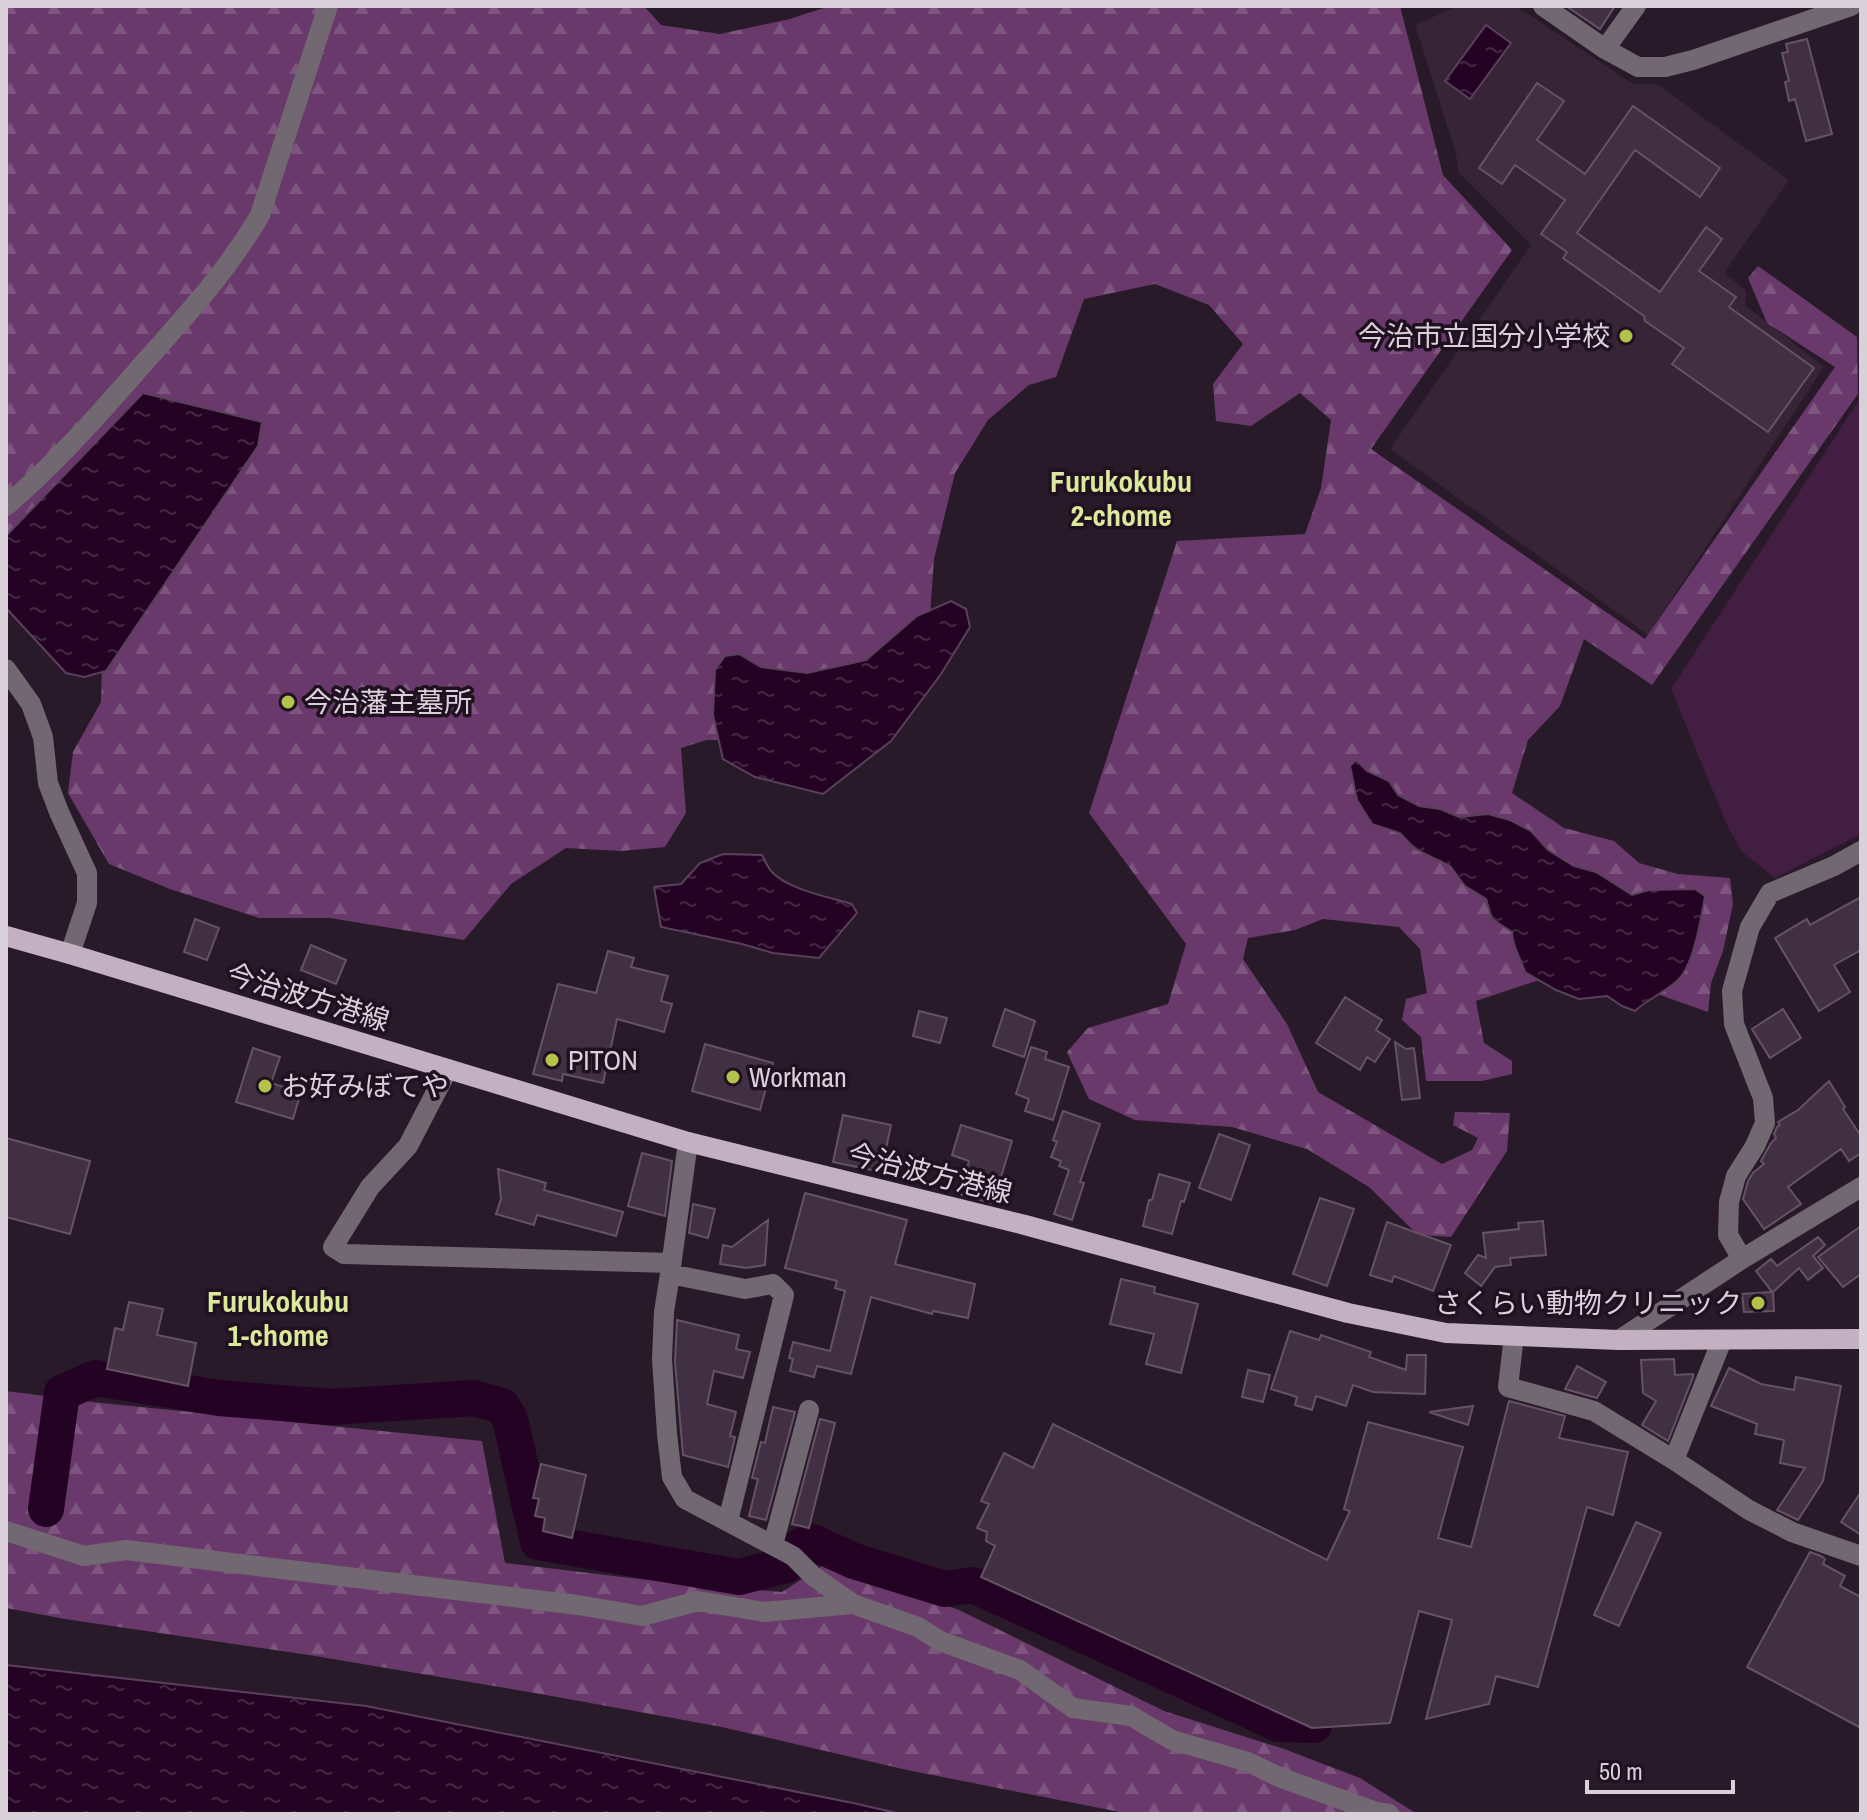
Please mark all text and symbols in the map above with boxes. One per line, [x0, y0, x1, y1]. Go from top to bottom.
place label: 今治市立国分小学校 [1358, 317, 1610, 355]
marker: 今治市立国分小学校 [1617, 327, 1635, 345]
district label: Furukokubu 2-chome [1050, 461, 1192, 535]
place label: 今治藩主墓所 [304, 683, 472, 721]
marker: 今治藩主墓所 [279, 693, 297, 711]
street label: 今治波方港線 [222, 954, 394, 1040]
place label: PITON [568, 1041, 638, 1079]
marker: PITON [543, 1051, 561, 1069]
place label: Workman [749, 1058, 847, 1096]
place label: お好みぼてや [281, 1067, 449, 1105]
marker: Workman [724, 1068, 742, 1086]
marker: お好みぼてや [256, 1077, 274, 1095]
street label: 今治波方港線 [844, 1134, 1016, 1212]
district label: Furukokubu 1-chome [207, 1281, 349, 1355]
place label: さくらい動物クリニック [1434, 1284, 1742, 1322]
marker: さくらい動物クリニック [1749, 1294, 1767, 1312]
scale bar [1587, 1744, 1733, 1794]
text: 50 m [1599, 1755, 1643, 1787]

